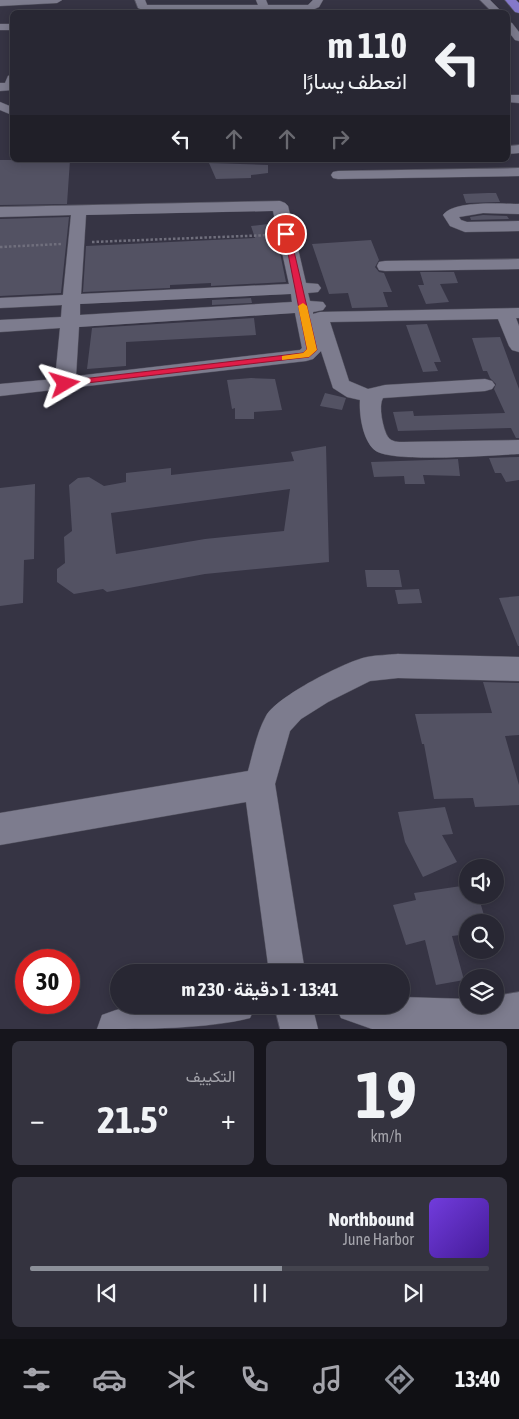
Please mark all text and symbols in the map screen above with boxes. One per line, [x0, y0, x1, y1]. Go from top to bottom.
text: 110 m [328, 25, 407, 65]
icon: left [425, 30, 490, 95]
text: انعطف يسارًا [302, 68, 407, 94]
icon: left [167, 125, 195, 153]
icon: ahead [220, 125, 248, 153]
icon: ahead [273, 125, 301, 153]
icon: right [326, 125, 354, 153]
pin [265, 213, 307, 255]
icon: arrive [272, 220, 300, 248]
position arrow [38, 357, 90, 409]
map controls [459, 859, 504, 1014]
button: sound [459, 859, 504, 904]
button: search [459, 914, 504, 959]
speed limit sign: 30 [15, 949, 80, 1014]
button: layers [459, 969, 504, 1014]
text: 13:41 · 1 دقيقة · 230 m [181, 978, 339, 1000]
text: 19 [356, 1057, 417, 1132]
text: التكييف [186, 1067, 236, 1085]
text: 21.5° [97, 1098, 168, 1141]
text: − [30, 1103, 45, 1135]
text: + [221, 1103, 236, 1135]
text: km/h [370, 1127, 402, 1145]
text: Northbound [328, 1208, 414, 1230]
text: June Harbor [343, 1230, 414, 1248]
icon: previous [93, 1279, 121, 1307]
icon: pause [246, 1279, 274, 1307]
icon: next [399, 1279, 427, 1307]
icon: filters [19, 1362, 54, 1397]
icon: car [92, 1362, 127, 1397]
icon: climate [164, 1362, 199, 1397]
icon: phone [237, 1362, 272, 1397]
icon: music [310, 1362, 345, 1397]
icon: directions [382, 1362, 417, 1397]
text: 13:40 [455, 1366, 500, 1392]

